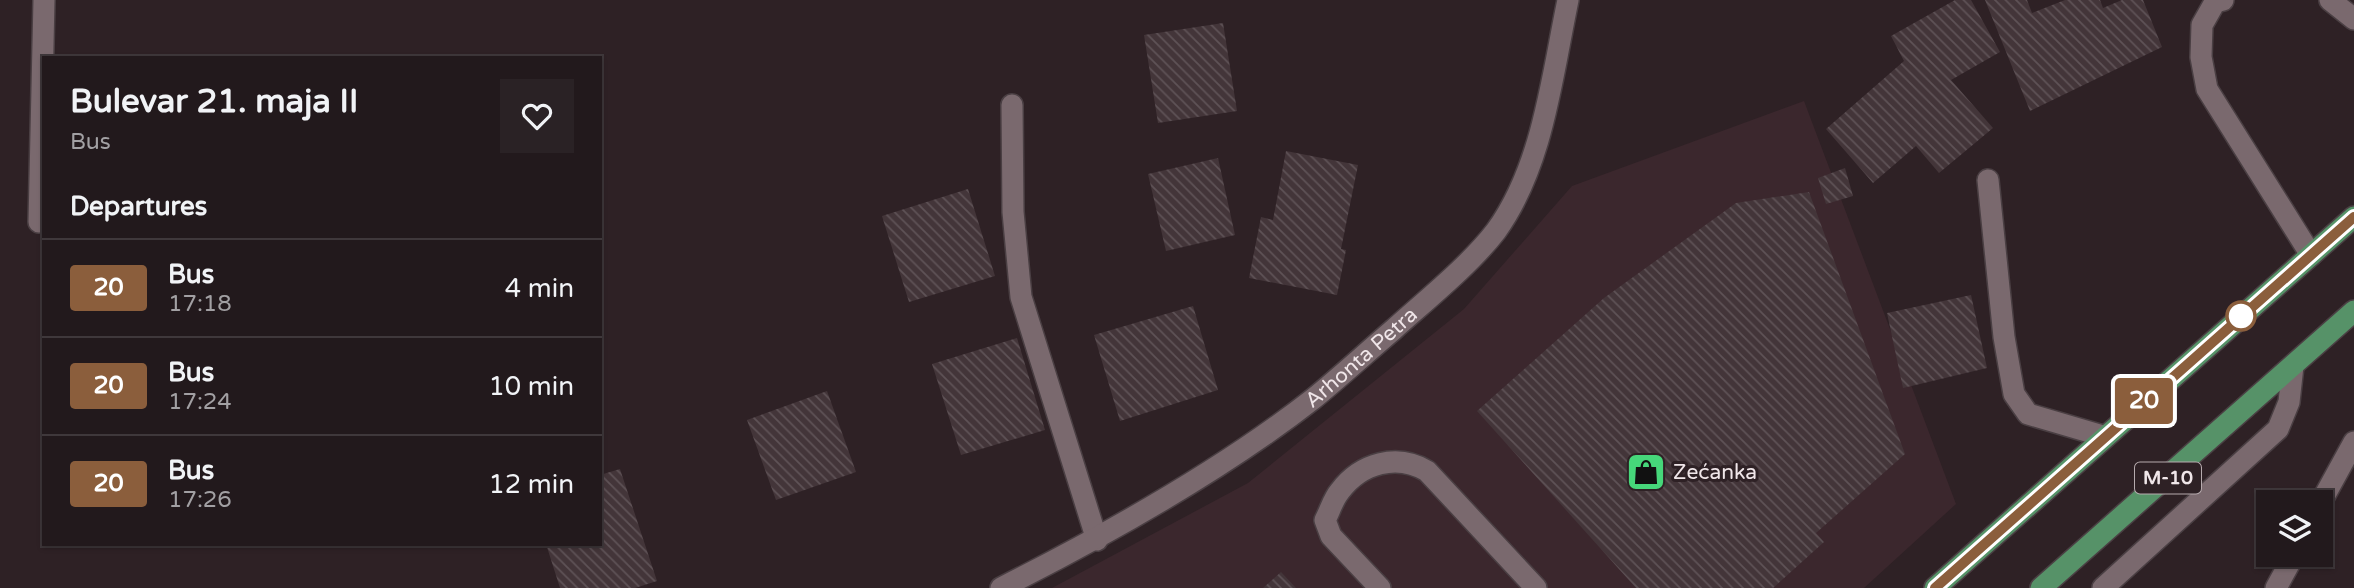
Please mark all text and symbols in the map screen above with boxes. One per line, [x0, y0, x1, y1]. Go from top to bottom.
button: heart [500, 79, 574, 153]
text: Bulevar 21. maja II [70, 82, 358, 121]
text: Bus [70, 128, 111, 156]
text: Departures [70, 191, 207, 222]
text: Bus [168, 259, 214, 290]
text: 20 [93, 273, 124, 302]
text: 4 min [505, 273, 574, 304]
text: 17:18 [168, 290, 232, 318]
unlabelled marker [2226, 301, 2256, 331]
street label: Arhonta Petra [1300, 302, 1422, 413]
text: Bus [168, 357, 214, 388]
text: 20 [93, 371, 124, 400]
text: 10 min [488, 371, 574, 402]
line badge: 20 [2112, 378, 2176, 424]
text: 20 [2129, 386, 2159, 415]
text: 17:24 [168, 388, 232, 416]
shop icon: Zećanka [1625, 451, 1667, 493]
text: Bus [168, 455, 214, 486]
place label: Zećanka [1673, 460, 1757, 485]
road number: M-10 [2135, 463, 2201, 494]
text: 20 [93, 469, 124, 498]
text: 12 min [488, 469, 574, 500]
text: 17:26 [168, 486, 232, 514]
map controls [2256, 490, 2333, 567]
button: layers [2256, 490, 2333, 567]

